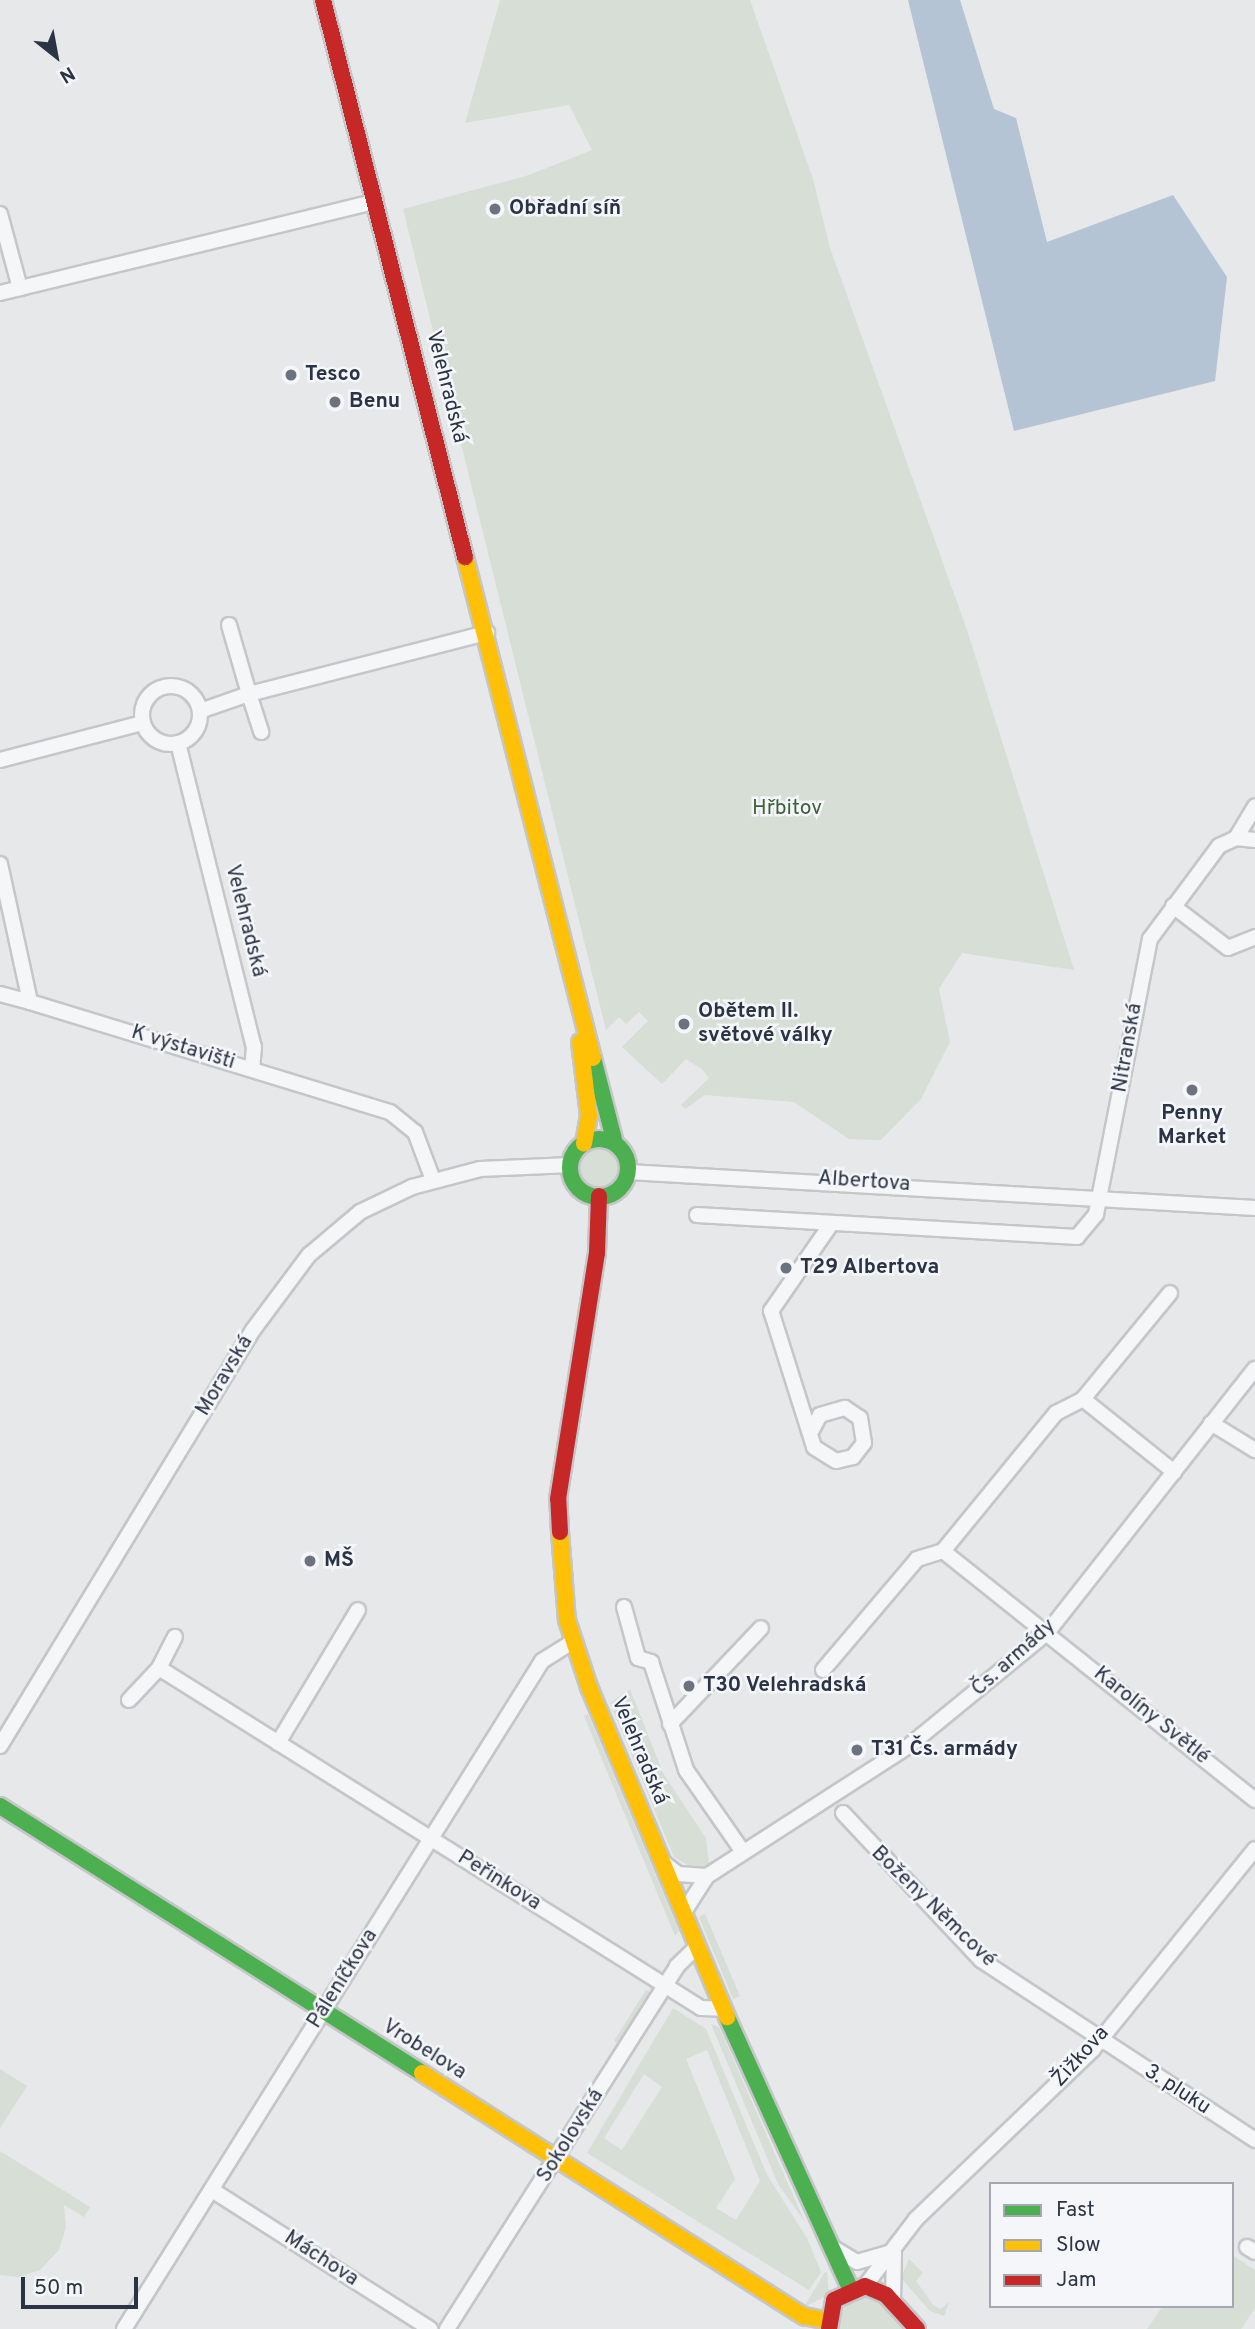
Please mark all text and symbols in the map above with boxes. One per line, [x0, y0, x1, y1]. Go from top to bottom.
north arrow [21, 21, 91, 91]
text: N [55, 60, 79, 88]
place label: Obřadní síň [509, 196, 621, 222]
marker: Obřadní síň [487, 201, 503, 217]
street label: Velehradská [420, 328, 472, 446]
place label: Tesco [305, 362, 361, 388]
marker: Tesco [283, 367, 299, 383]
place label: Benu [349, 389, 400, 415]
marker: Benu [327, 394, 343, 410]
park label: Hřbitov [752, 796, 822, 822]
street label: Velehradská [219, 862, 271, 980]
place label: Obětem II. světové války [698, 999, 833, 1049]
street label: Nitranská [1108, 1001, 1148, 1095]
marker: Obětem II. světové války [676, 1016, 692, 1032]
street label: K výstavišti [128, 1020, 238, 1076]
marker: Penny Market [1184, 1082, 1200, 1098]
place label: Penny Market [1158, 1101, 1226, 1151]
street label: Albertova [817, 1166, 911, 1198]
place label: T29 Albertova [800, 1255, 940, 1281]
marker: T29 Albertova [778, 1260, 794, 1276]
street label: Moravská [191, 1331, 259, 1421]
place label: MŠ [324, 1548, 354, 1574]
marker: MŠ [302, 1553, 318, 1569]
street label: Čs. armády [967, 1614, 1061, 1702]
street label: Karolíny Světlé [1088, 1662, 1214, 1770]
place label: T30 Velehradská [703, 1673, 867, 1699]
marker: T30 Velehradská [681, 1678, 697, 1694]
street label: Velehradská [605, 1693, 673, 1809]
place label: T31 Čs. armády [871, 1737, 1018, 1763]
marker: T31 Čs. armády [849, 1742, 865, 1758]
street label: Boženy Němcové [865, 1841, 1001, 1973]
street label: Peřinkova [453, 1846, 545, 1916]
street label: Páleníčkova [303, 1925, 383, 2033]
street label: Vrobelova [377, 2014, 471, 2086]
street label: Žižkova [1047, 2021, 1115, 2093]
street label: 3. pluku [1139, 2059, 1215, 2121]
street label: Sokolovská [532, 2085, 610, 2187]
legend [989, 2182, 1234, 2308]
text: Fast [1056, 2197, 1095, 2224]
street label: Máchova [279, 2226, 363, 2292]
text: Slow [1056, 2232, 1101, 2259]
scale bar [24, 2262, 142, 2306]
text: Jam [1056, 2267, 1097, 2294]
text: 50 m [34, 2275, 83, 2302]

